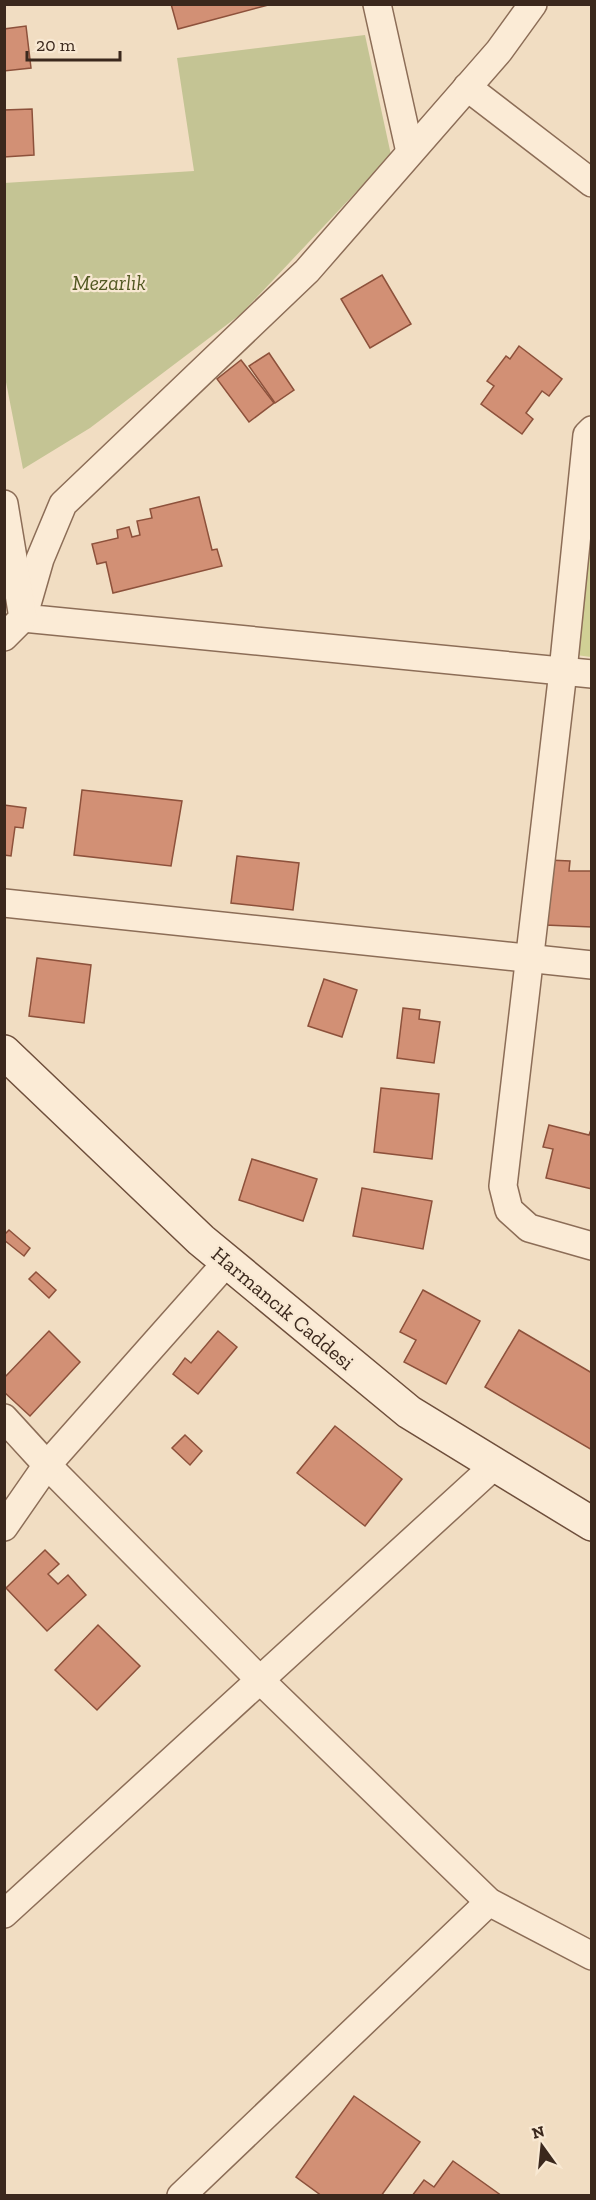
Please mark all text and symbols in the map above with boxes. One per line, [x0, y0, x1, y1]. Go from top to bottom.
scale bar [27, 24, 120, 62]
text: 20 m [36, 34, 76, 56]
park label: Mezarlık [72, 270, 146, 295]
street label: Harmancık Caddesi [207, 1241, 359, 1375]
north arrow [512, 2116, 572, 2176]
text: N [530, 2121, 547, 2143]

